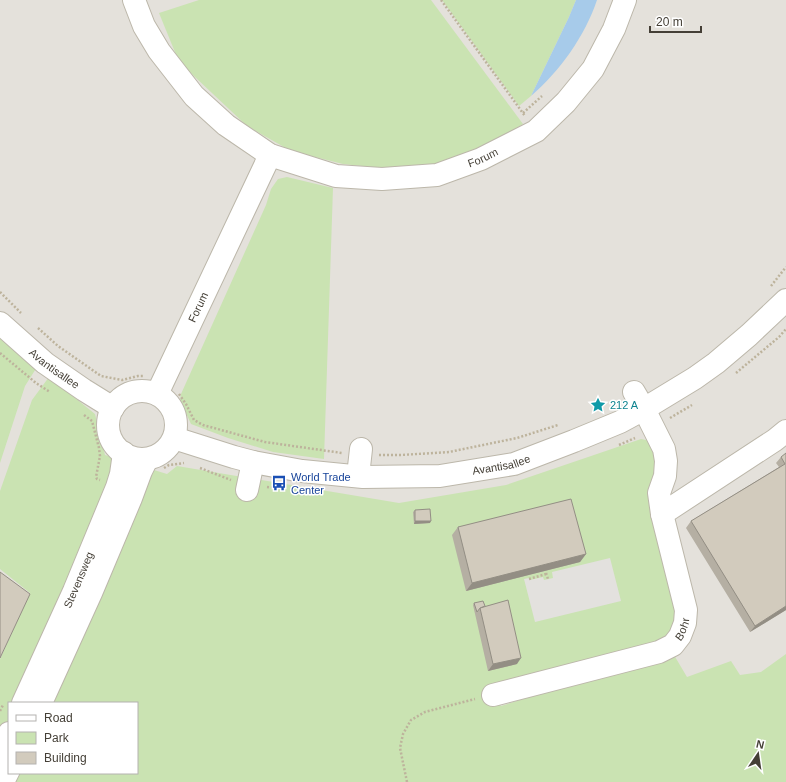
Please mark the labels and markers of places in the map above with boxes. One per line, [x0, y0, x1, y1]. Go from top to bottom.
place icon: 212 A [589, 396, 607, 414]
place label: 212 A [610, 399, 639, 411]
place label: World Trade Center [291, 471, 351, 496]
bus stop icon: World Trade Center [270, 474, 288, 492]

